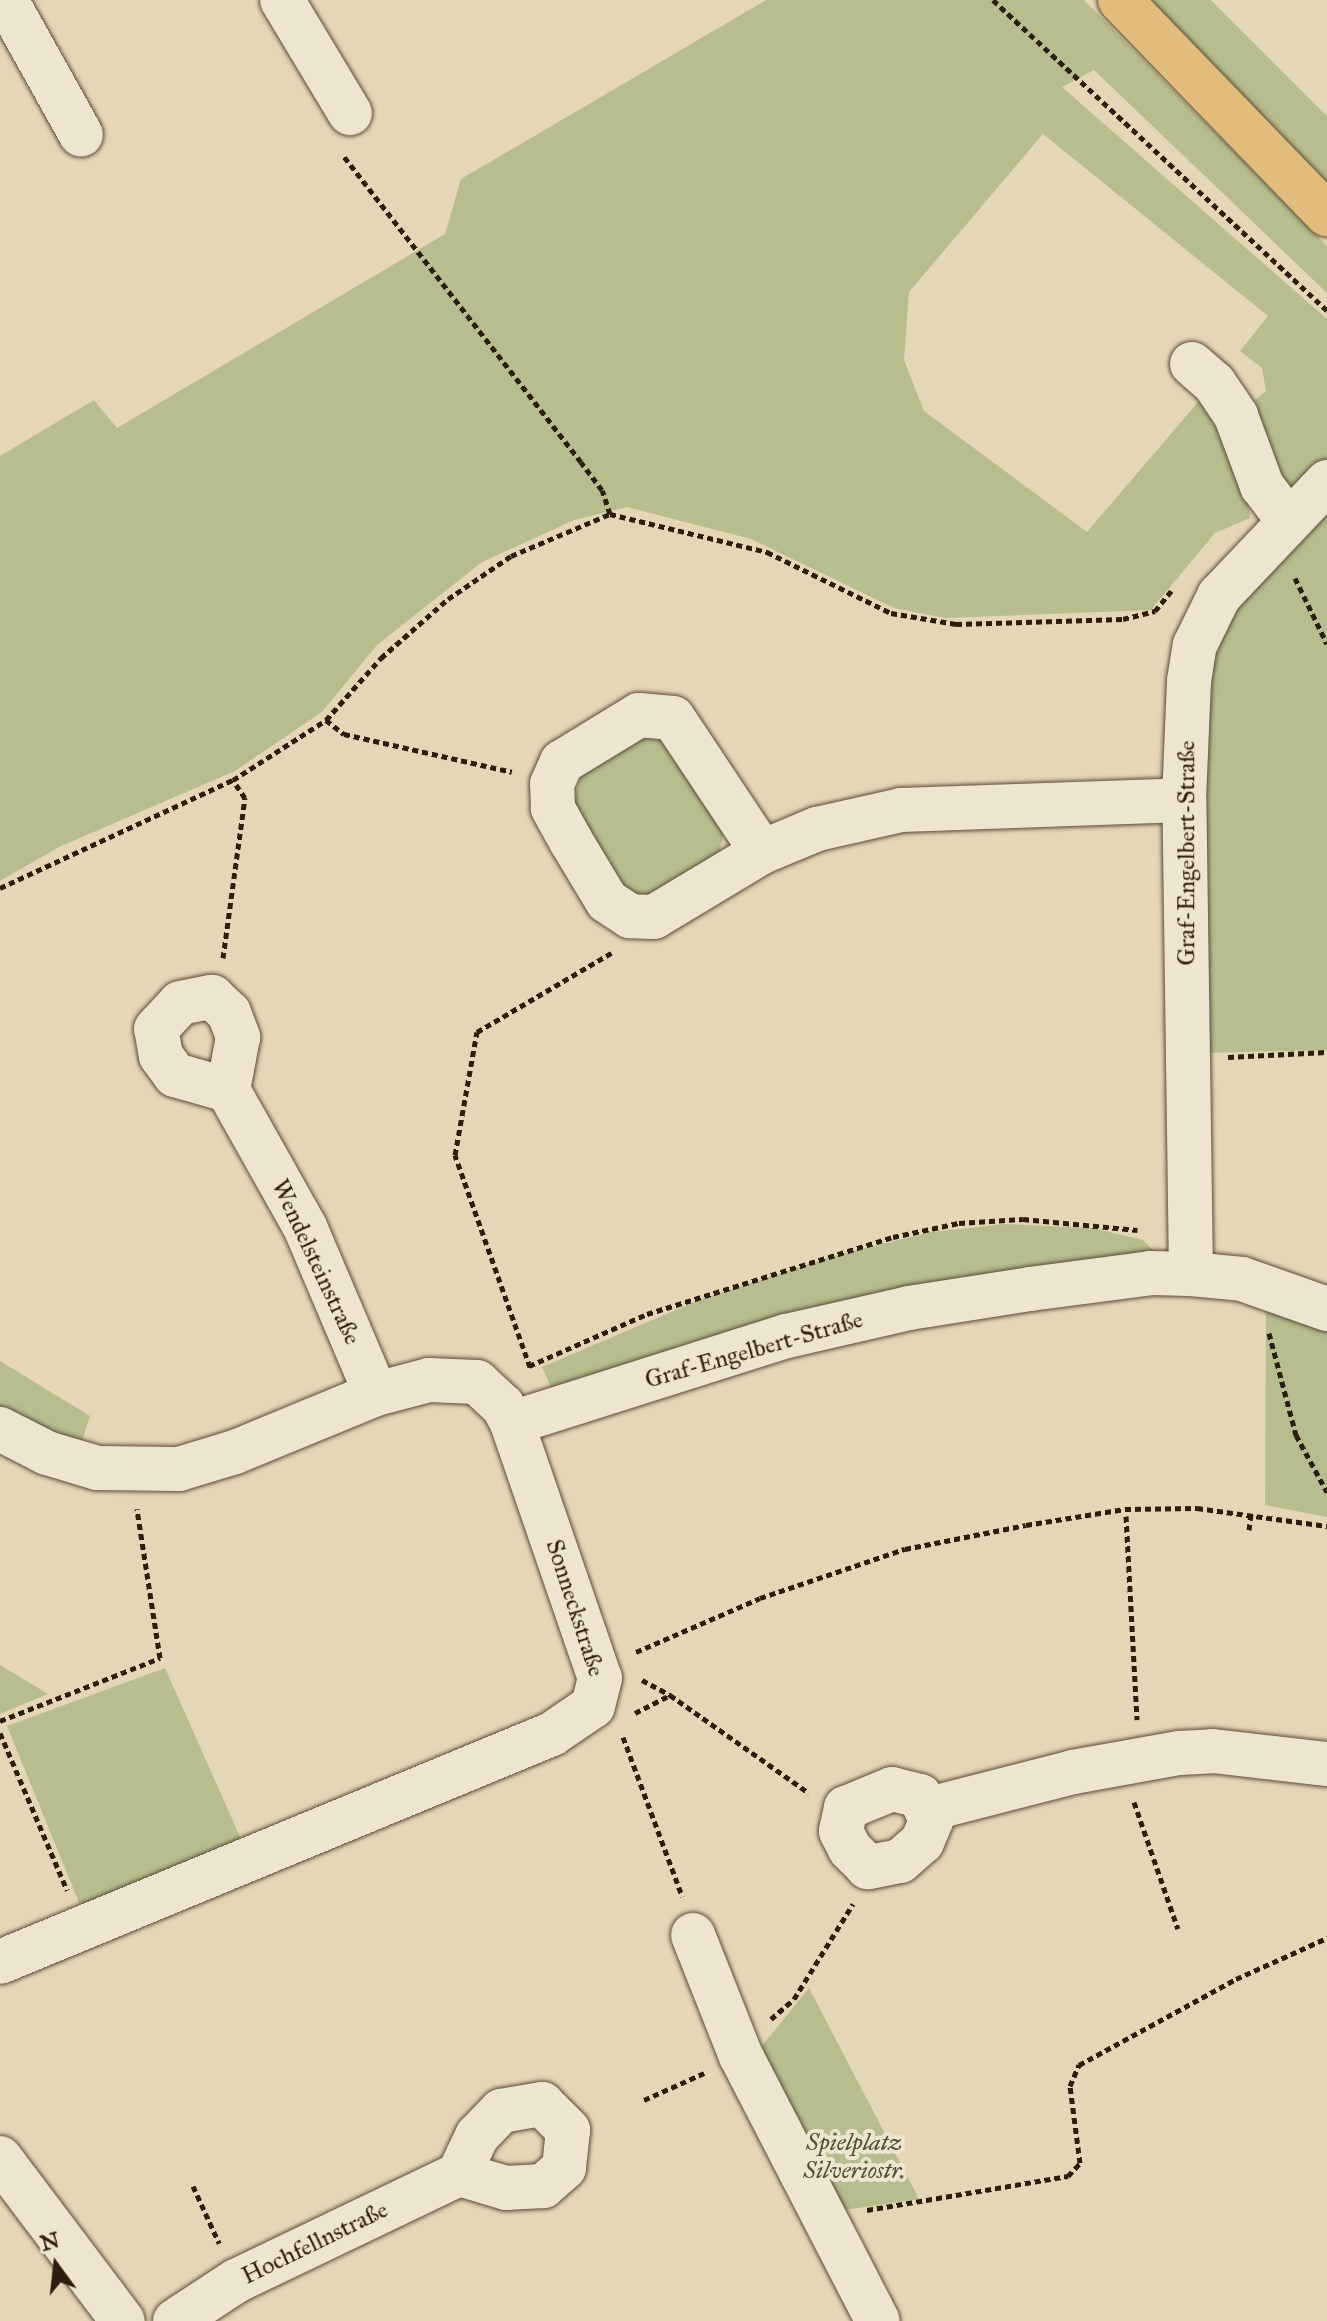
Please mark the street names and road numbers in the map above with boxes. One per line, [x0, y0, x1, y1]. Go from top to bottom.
street label: Graf-Engelbert-Straße [1173, 740, 1201, 966]
street label: Wendelsteinstraße [265, 1175, 367, 1349]
street label: Graf-Engelbert-Straße [642, 1305, 866, 1395]
street label: Sonneckstraße [539, 1536, 611, 1680]
street label: Hochfellnstraße [237, 2195, 393, 2291]

